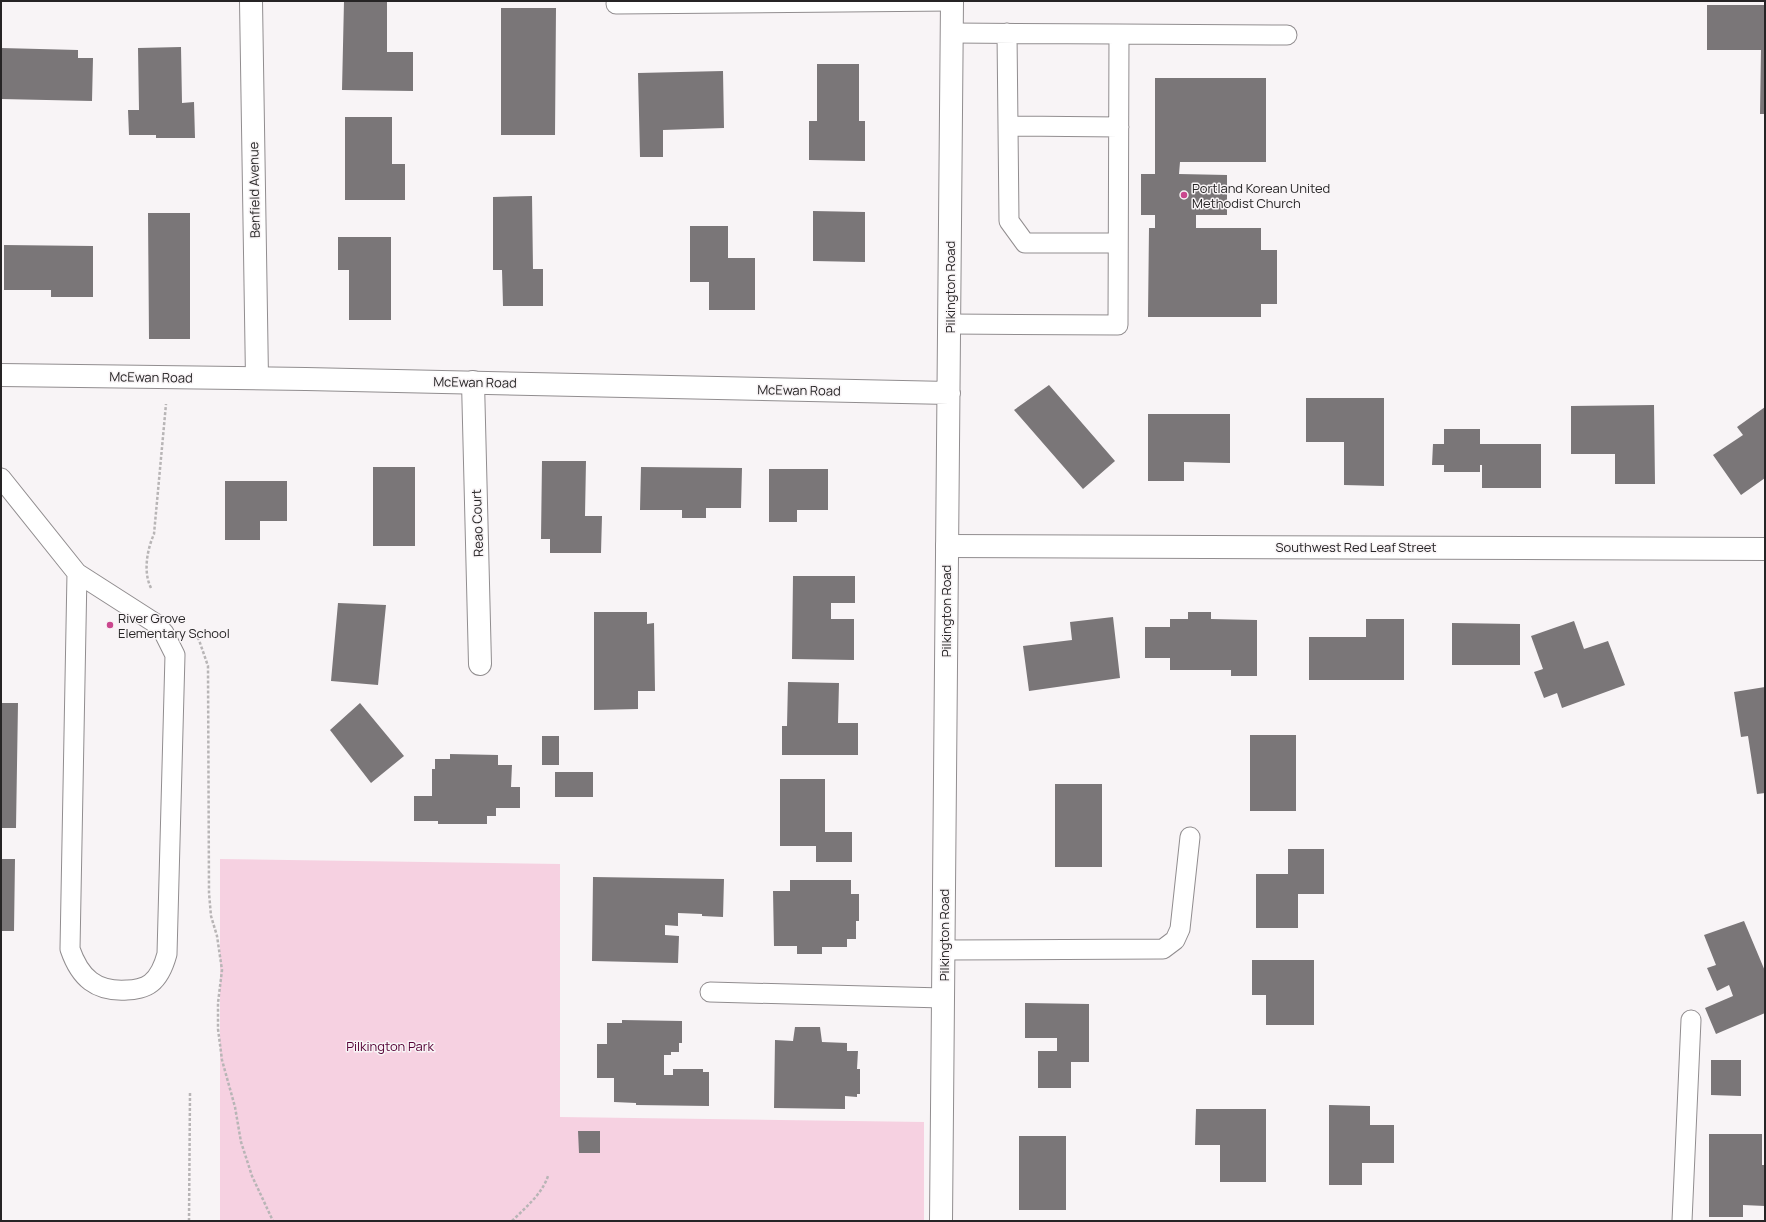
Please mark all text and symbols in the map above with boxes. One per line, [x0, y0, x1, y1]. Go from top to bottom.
street label: Benfield Avenue [244, 141, 264, 238]
place label: Portland Korean United Methodist Church [1192, 179, 1330, 212]
marker: Portland Korean United Methodist Church [1179, 190, 1189, 200]
street label: Pilkington Road [941, 241, 959, 333]
street label: McEwan Road [109, 367, 193, 387]
street label: McEwan Road [433, 372, 517, 392]
street label: McEwan Road [757, 380, 841, 400]
street label: Reao Court [467, 489, 487, 557]
street label: Southwest Red Leaf Street [1275, 538, 1437, 556]
street label: Pilkington Road [937, 565, 955, 657]
place label: River Grove Elementary School [118, 609, 230, 642]
marker: River Grove Elementary School [105, 620, 115, 630]
street label: Pilkington Road [935, 889, 953, 981]
park label: Pilkington Park [346, 1037, 434, 1055]

